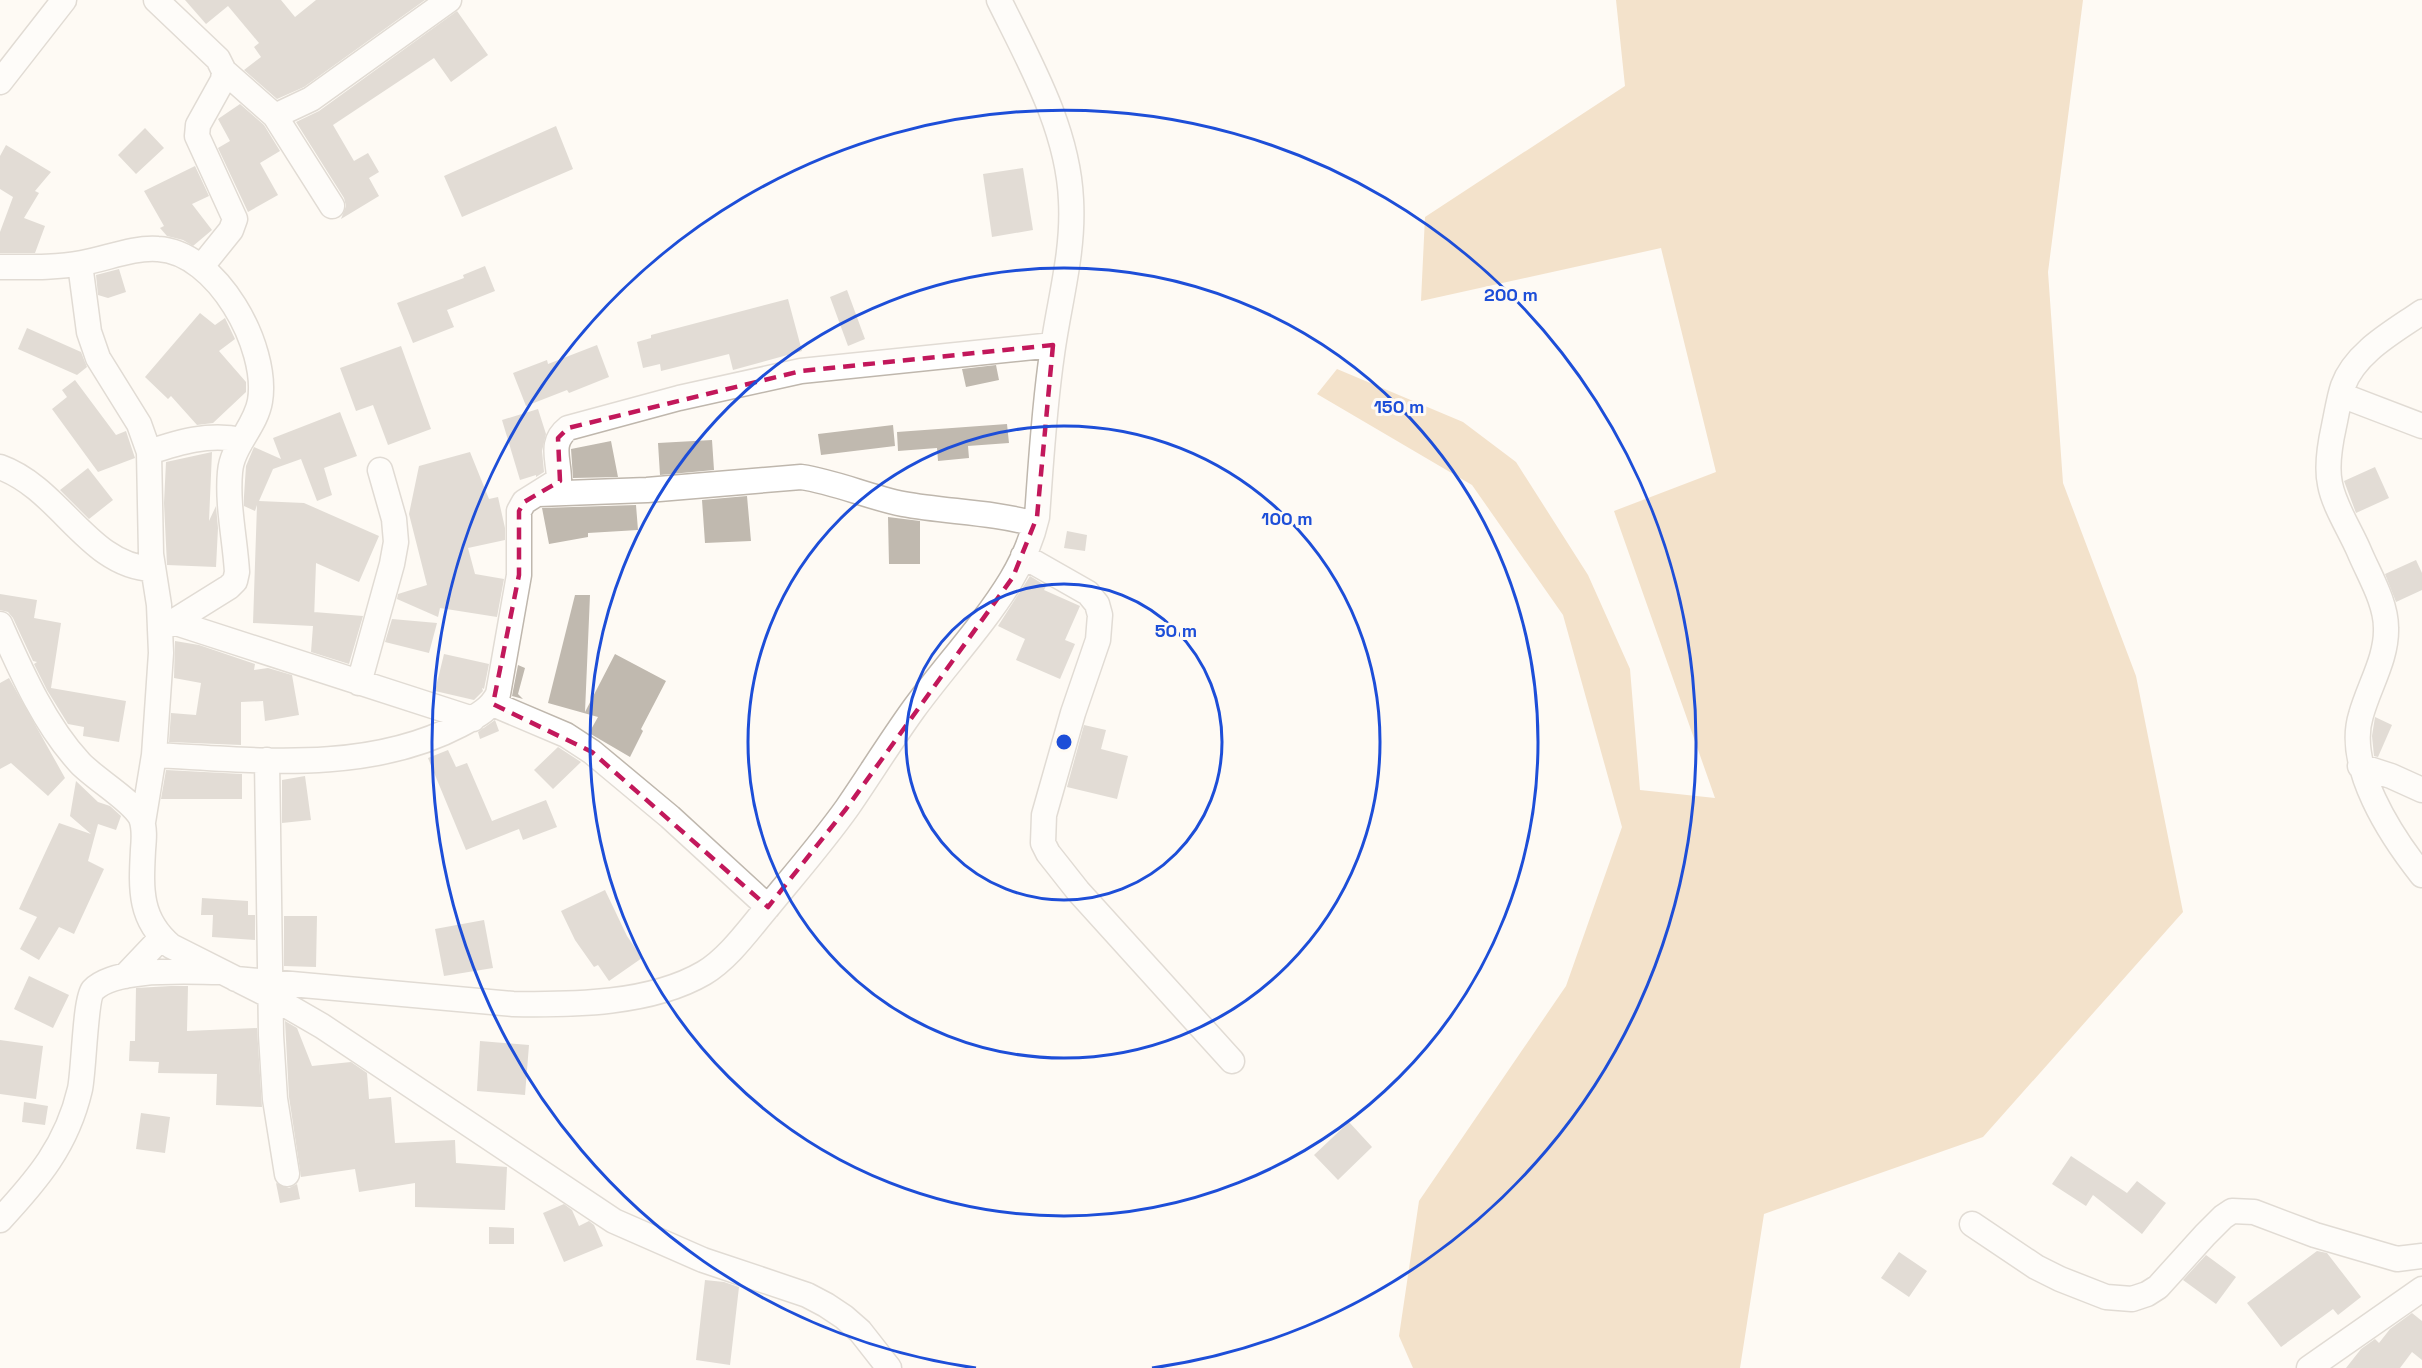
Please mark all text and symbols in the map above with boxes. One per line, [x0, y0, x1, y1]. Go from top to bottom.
text: 200 m [1484, 283, 1538, 306]
text: 150 m [1374, 395, 1424, 418]
text: 100 m [1261, 507, 1313, 530]
text: 50 m [1155, 619, 1197, 642]
centre of rings [1054, 732, 1074, 752]

